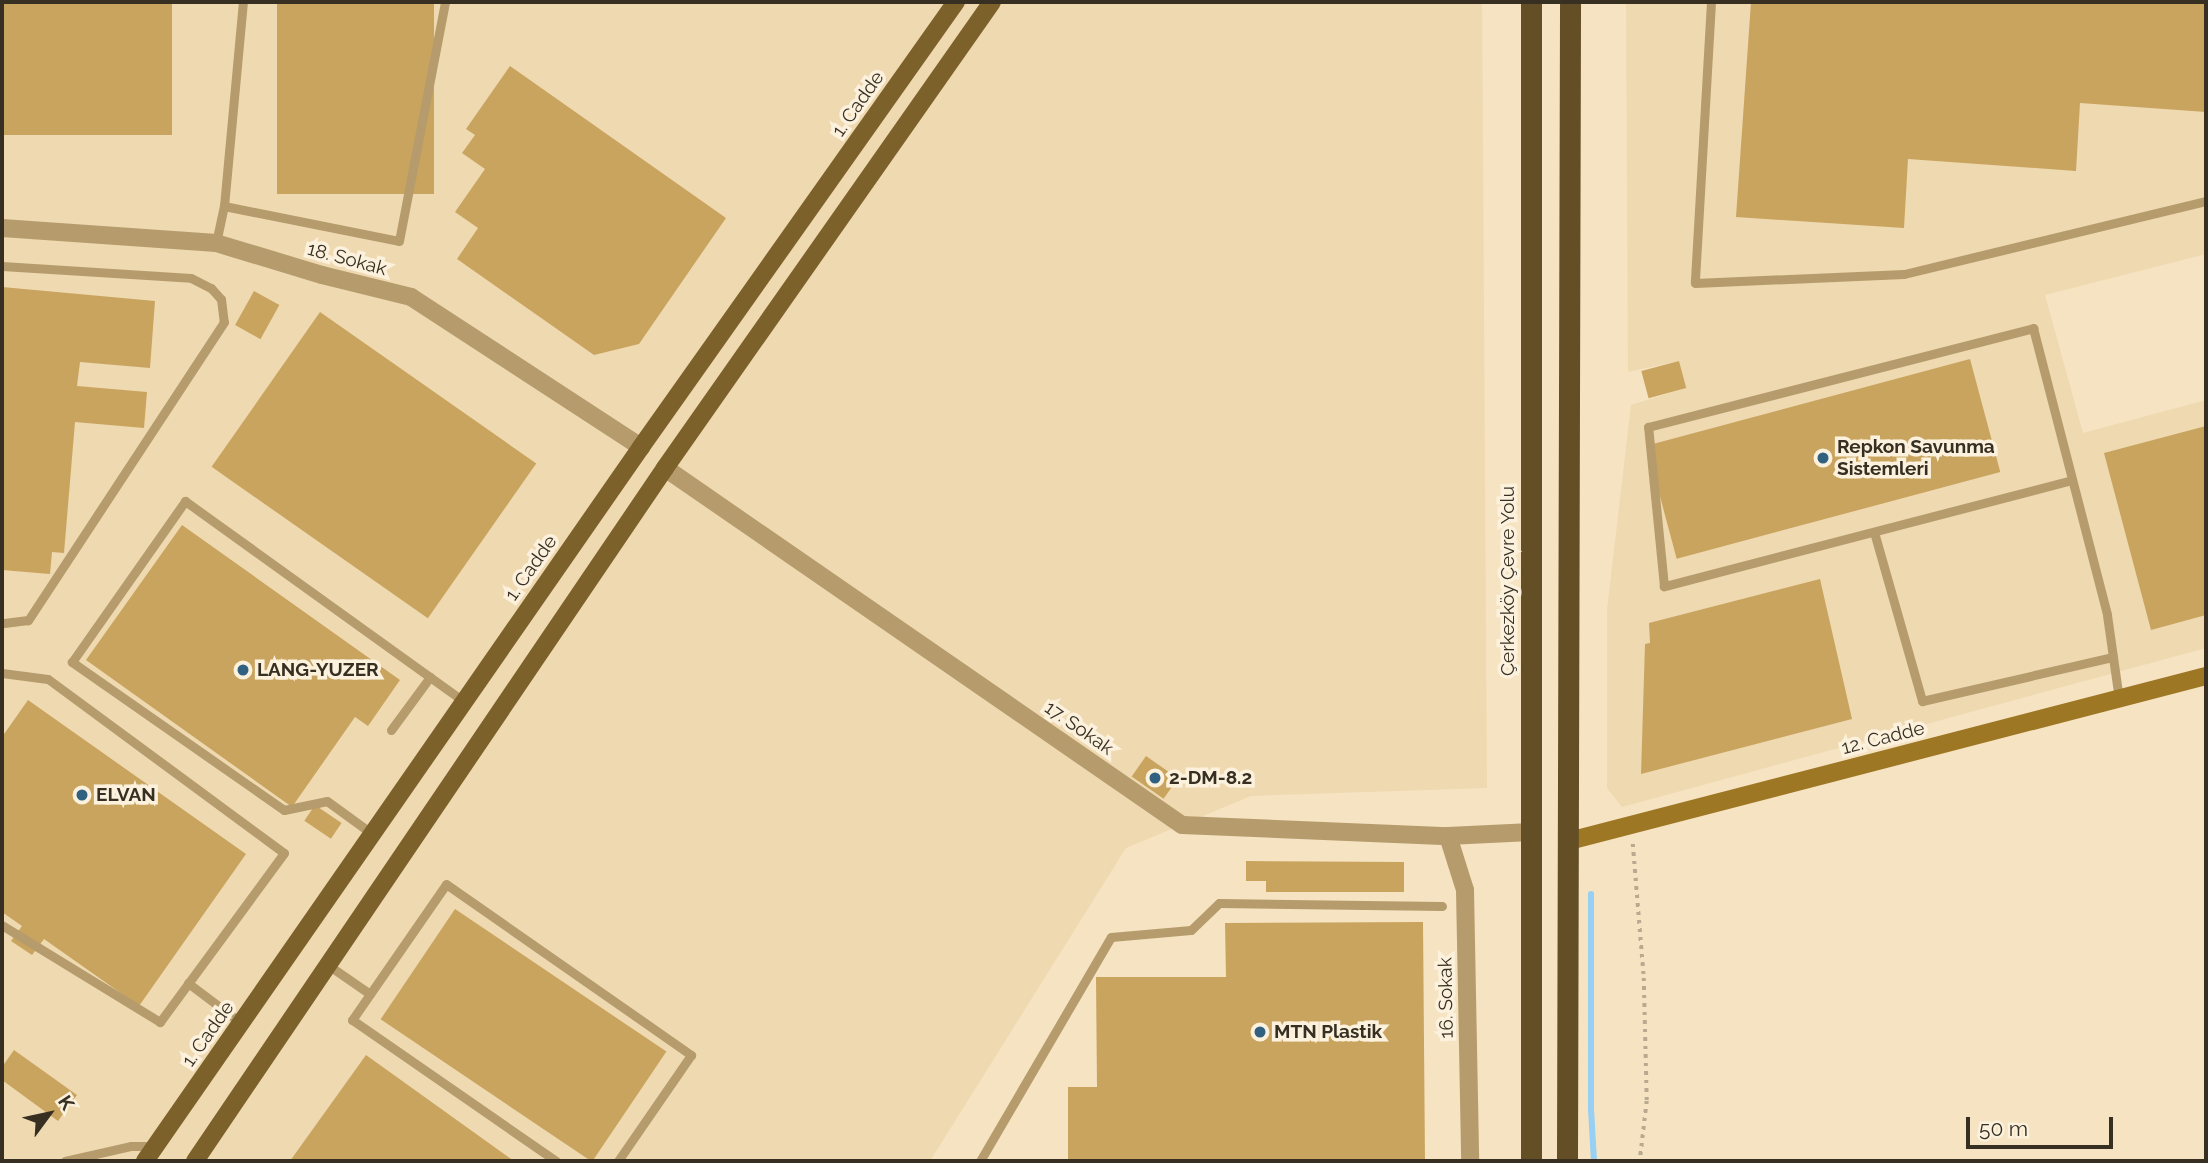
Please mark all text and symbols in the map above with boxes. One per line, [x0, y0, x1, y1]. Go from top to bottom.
street label: 1. Cadde [827, 67, 889, 141]
street label: 18. Sokak [305, 237, 389, 281]
place label: Repkon Savunma Sistemleri [1837, 436, 1995, 480]
marker: Repkon Savunma Sistemleri [1815, 450, 1831, 466]
street label: Çerkezköy Çevre Yolu [1497, 485, 1519, 677]
street label: 1. Cadde [500, 531, 562, 605]
place label: LANG-YUZER [257, 659, 379, 681]
marker: LANG-YUZER [235, 662, 251, 678]
street label: 17. Sokak [1040, 696, 1118, 760]
street label: 12. Cadde [1839, 717, 1927, 759]
place label: 2-DM-8.2 [1169, 767, 1252, 789]
marker: 2-DM-8.2 [1147, 770, 1163, 786]
place label: ELVAN [96, 784, 156, 806]
marker: ELVAN [74, 787, 90, 803]
street label: 16. Sokak [1434, 957, 1458, 1039]
street label: 1. Cadde [177, 997, 239, 1071]
place label: MTN Plastik [1274, 1021, 1382, 1043]
marker: MTN Plastik [1252, 1024, 1268, 1040]
north arrow [14, 1079, 84, 1149]
text: K [54, 1091, 79, 1114]
scale bar [1970, 1104, 2117, 1148]
text: 50 m [1979, 1116, 2028, 1141]

